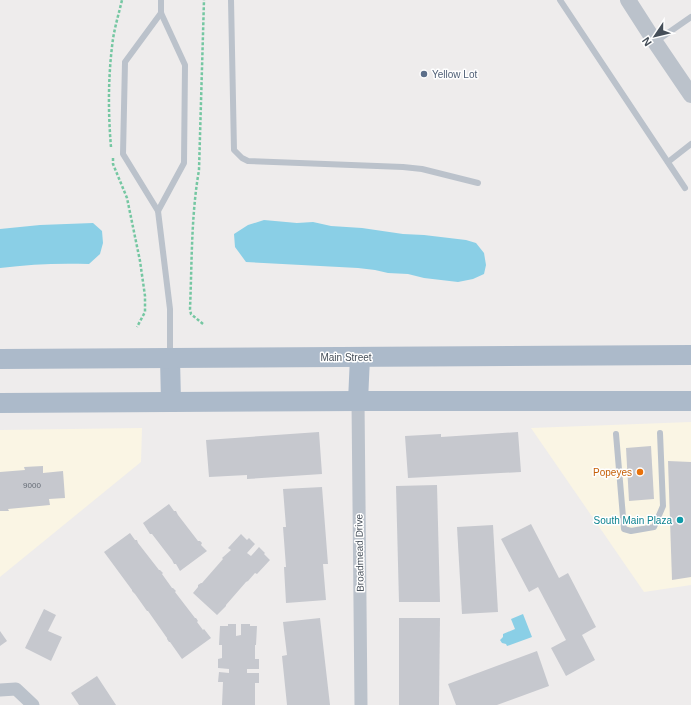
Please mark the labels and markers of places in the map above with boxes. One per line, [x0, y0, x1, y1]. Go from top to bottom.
marker: Yellow Lot [419, 69, 429, 79]
place label: Yellow Lot [432, 69, 477, 80]
place label: Popeyes [593, 467, 632, 478]
marker: Popeyes [635, 467, 645, 477]
place label: South Main Plaza [594, 515, 672, 526]
marker: South Main Plaza [675, 515, 685, 525]

